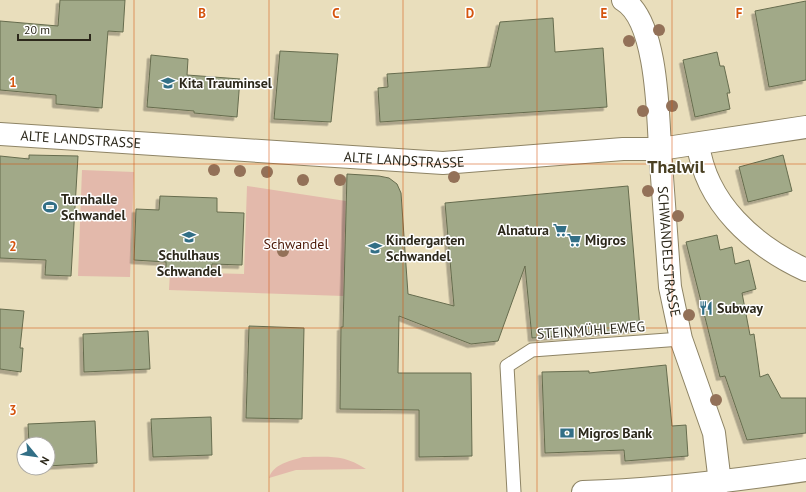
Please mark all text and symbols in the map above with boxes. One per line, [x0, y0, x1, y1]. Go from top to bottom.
text: B [198, 5, 206, 22]
text: C [332, 5, 340, 22]
text: D [466, 5, 474, 22]
text: E [601, 5, 608, 22]
text: F [736, 5, 743, 22]
scale bar [18, 16, 90, 42]
text: 20 m [24, 22, 50, 37]
text: 1 [9, 74, 17, 91]
place label: Kita Trauminsel [179, 74, 273, 92]
school or university icon: Kita Trauminsel [160, 75, 176, 91]
street label: ALTE LANDSTRASSE [20, 126, 142, 152]
street label: ALTE LANDSTRASSE [343, 148, 465, 172]
district label: Thalwil [647, 155, 705, 178]
street label: SCHWANDELSTRASSE [654, 186, 685, 319]
place label: Turnhalle Schwandel [61, 190, 126, 224]
sports icon: Turnhalle Schwandel [42, 199, 58, 215]
place label: Alnatura [498, 221, 549, 239]
supermarket icon: Alnatura [552, 222, 568, 238]
school or university icon: Schulhaus Schwandel [181, 229, 197, 245]
place label: Kindergarten Schwandel [386, 231, 465, 265]
place label: Migros [585, 231, 626, 249]
supermarket icon: Migros [566, 232, 582, 248]
park label: Schwandel [263, 235, 329, 253]
text: 2 [9, 238, 17, 255]
school or university icon: Kindergarten Schwandel [367, 240, 383, 256]
place label: Schulhaus Schwandel [157, 246, 222, 280]
place label: Subway [717, 299, 763, 317]
restaurant icon: Subway [698, 300, 714, 316]
street label: STEINMÜHLEWEG [536, 317, 646, 343]
text: 3 [9, 402, 17, 419]
place label: Migros Bank [578, 424, 652, 442]
bank icon: Migros Bank [559, 425, 575, 441]
north arrow [16, 436, 56, 476]
text: N [37, 454, 53, 467]

